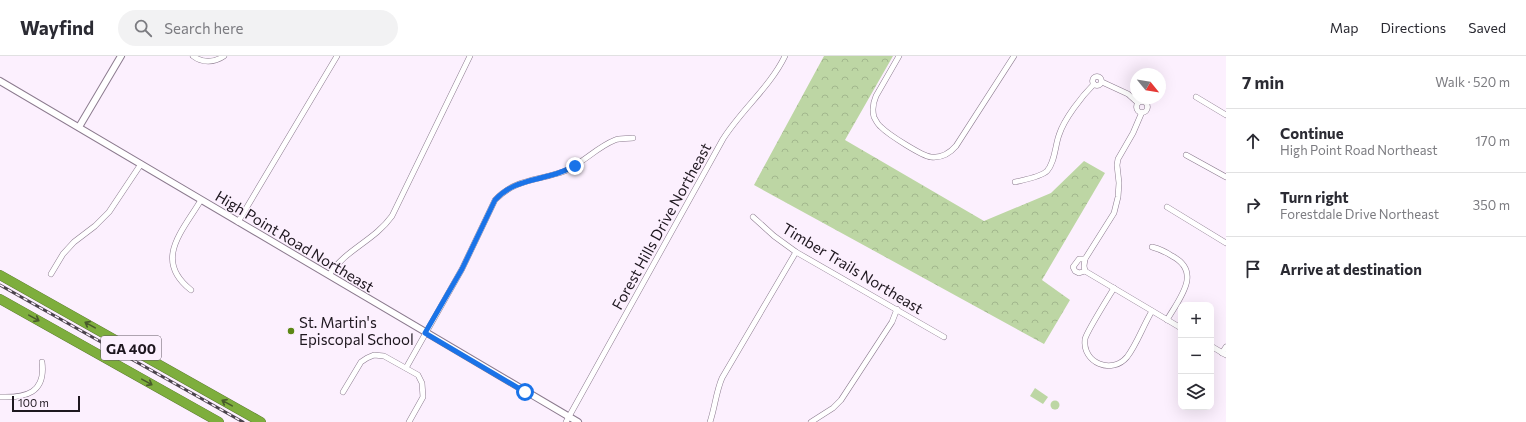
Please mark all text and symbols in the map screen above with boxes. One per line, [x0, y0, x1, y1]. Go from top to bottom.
search box [118, 10, 398, 46]
text: Wayfind [20, 16, 94, 39]
icon: search [132, 17, 154, 39]
text: Search here [164, 19, 244, 37]
text: Map [1330, 19, 1359, 36]
text: Directions [1381, 19, 1446, 36]
text: Saved [1468, 19, 1506, 36]
north arrow [1130, 68, 1166, 104]
text: 7 min [1242, 72, 1284, 93]
text: Walk · 520 m [1435, 74, 1510, 90]
text: Continue [1280, 124, 1344, 142]
icon: ahead [1242, 130, 1264, 152]
text: 170 m [1475, 133, 1510, 149]
street label: Forest Hills Drive Northeast [608, 139, 714, 313]
text: High Point Road Northeast [1280, 142, 1438, 158]
route end [566, 157, 584, 175]
street label: High Point Road Northeast [212, 186, 378, 296]
text: Turn right [1280, 188, 1349, 206]
icon: right [1242, 194, 1264, 216]
text: 350 m [1473, 197, 1510, 213]
text: Forestdale Drive Northeast [1280, 206, 1439, 222]
street label: Timber Trails Northeast [779, 219, 927, 317]
icon: arrive [1242, 258, 1264, 280]
text: Arrive at destination [1280, 260, 1422, 278]
map controls [1178, 302, 1214, 410]
button: + [1178, 302, 1214, 338]
place label: St. Martin's Episcopal School [299, 313, 414, 348]
one-way arrow [28, 314, 40, 322]
one-way arrow [84, 321, 96, 329]
marker: St. Martin's Episcopal School [286, 326, 296, 336]
road number: GA 400 [101, 336, 161, 360]
button: − [1178, 338, 1214, 374]
button: layers [1178, 374, 1214, 410]
one-way arrow [141, 378, 153, 386]
route start [516, 383, 534, 401]
scale bar [12, 394, 80, 413]
text: 100 m [18, 396, 49, 409]
one-way arrow [222, 398, 234, 406]

